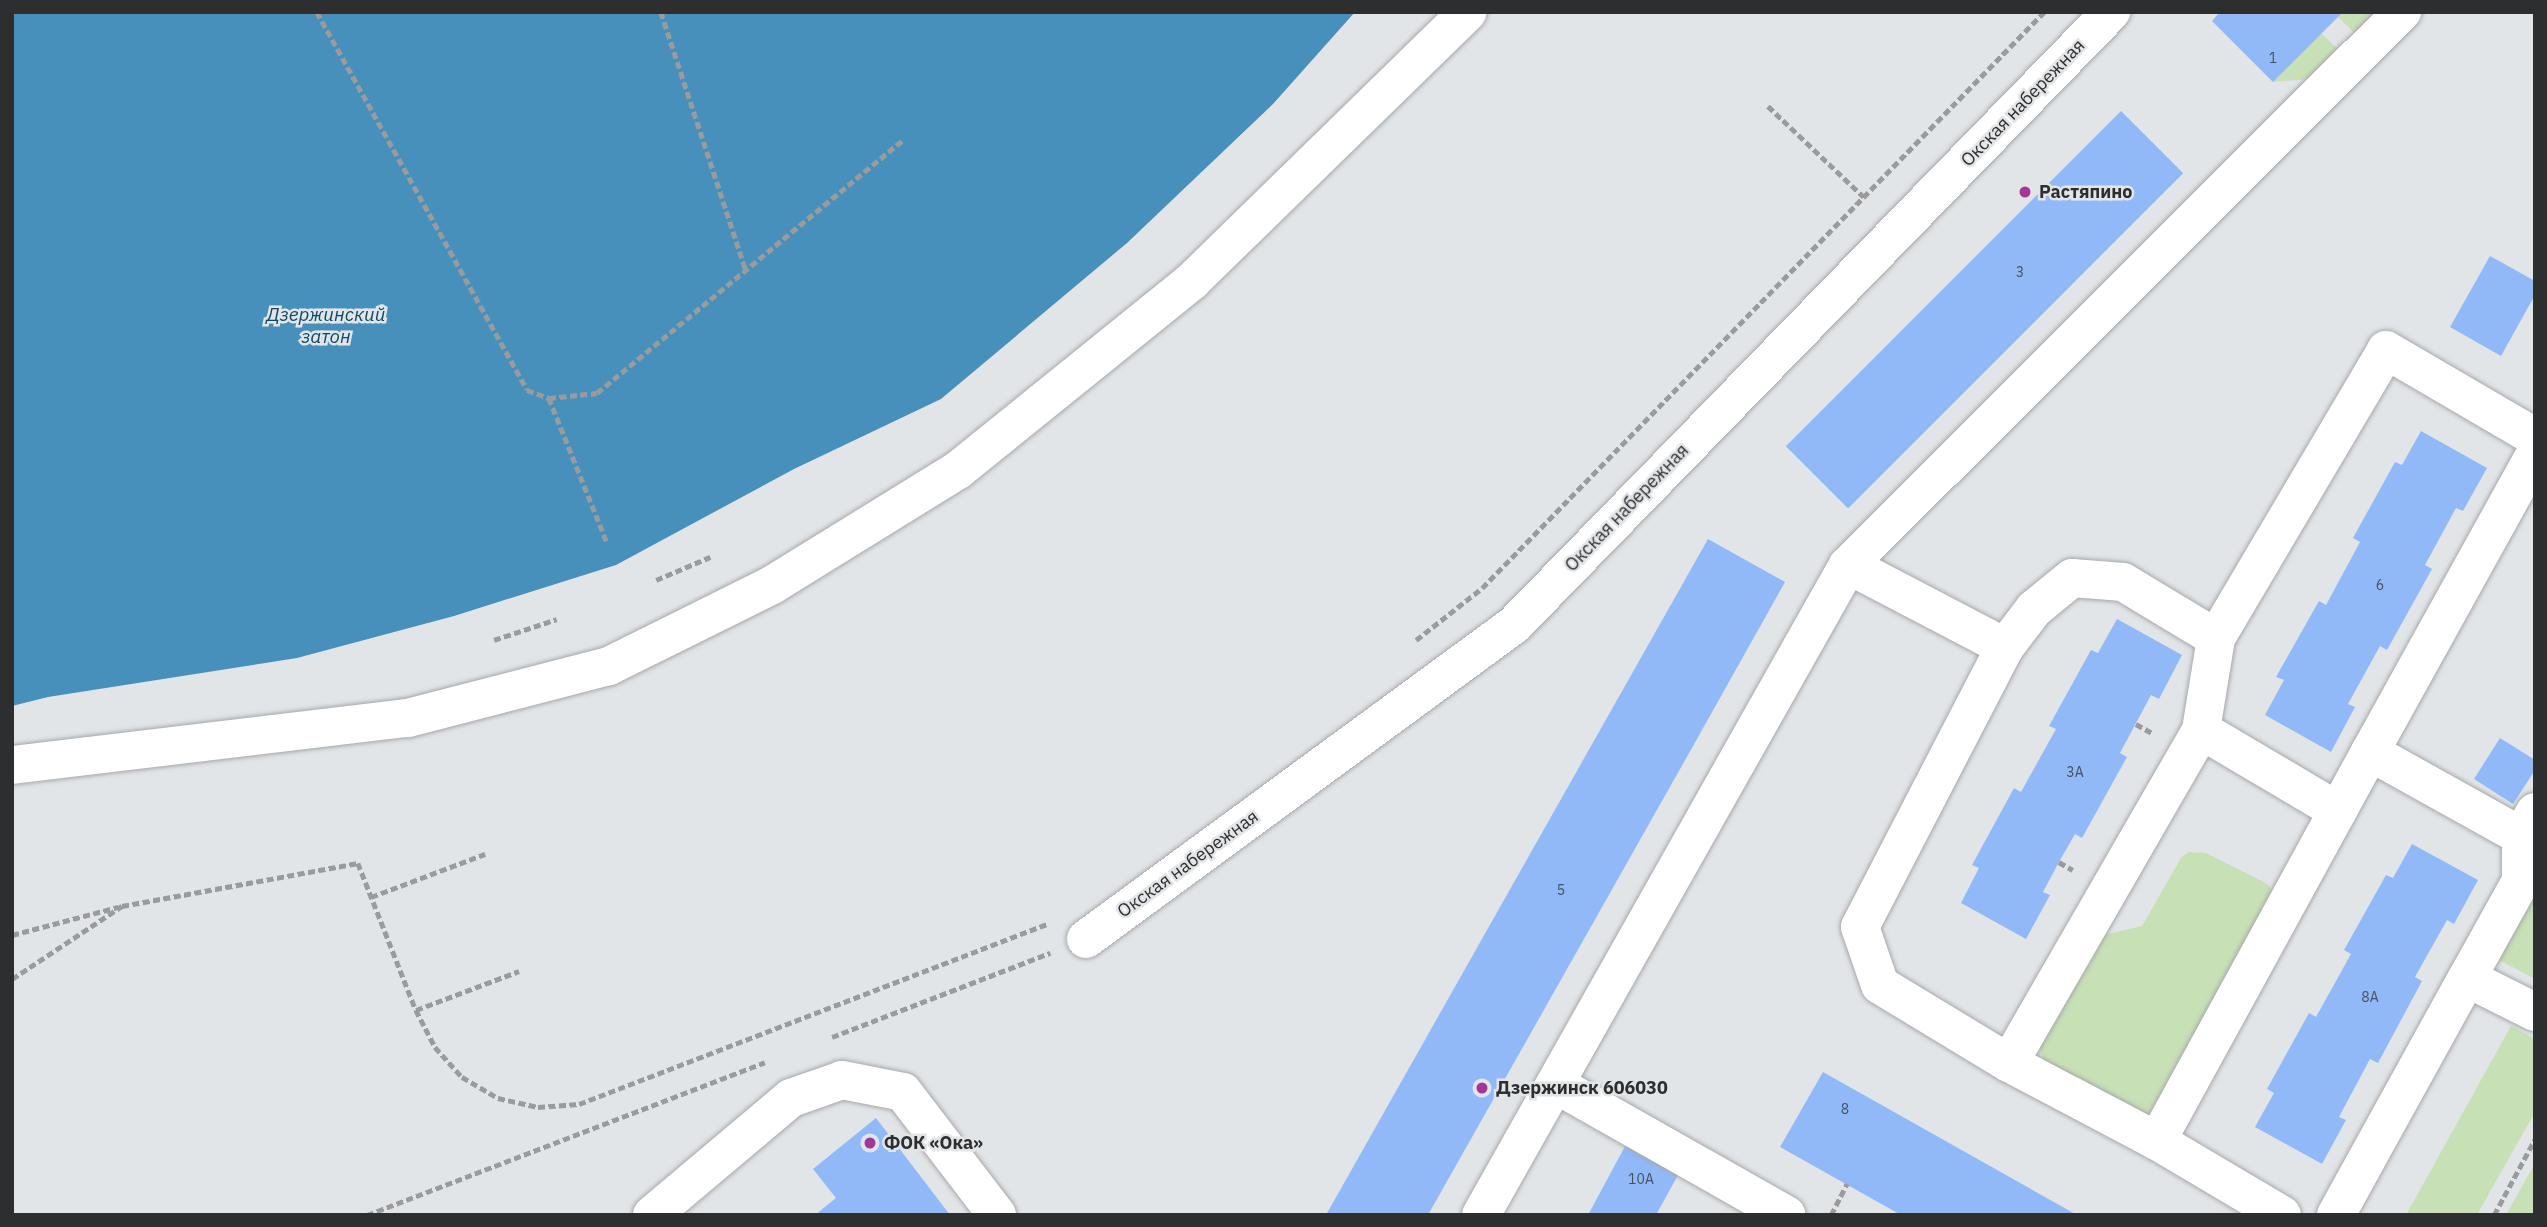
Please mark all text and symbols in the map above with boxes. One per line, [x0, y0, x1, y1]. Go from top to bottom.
street label: Окская набережная [1957, 35, 2089, 171]
house number: 1 [2269, 50, 2277, 66]
place label: Растяпино [2039, 181, 2132, 203]
marker: Растяпино [2017, 184, 2033, 200]
house number: 3 [2016, 264, 2024, 280]
water label: Дзержинский затон [267, 304, 385, 348]
street label: Окская набережная [1561, 440, 1693, 576]
house number: 6 [2376, 577, 2384, 593]
house number: 3А [2066, 764, 2084, 780]
street label: Окская набережная [1113, 806, 1263, 922]
house number: 5 [1557, 882, 1565, 898]
house number: 8А [2361, 989, 2379, 1005]
place label: Дзержинск 606030 [1496, 1077, 1668, 1099]
marker: Дзержинск 606030 [1474, 1080, 1490, 1096]
house number: 8 [1841, 1101, 1849, 1117]
place label: ФОК «Ока» [884, 1132, 983, 1154]
marker: ФОК «Ока» [862, 1135, 878, 1151]
house number: 10А [1628, 1171, 1654, 1187]

